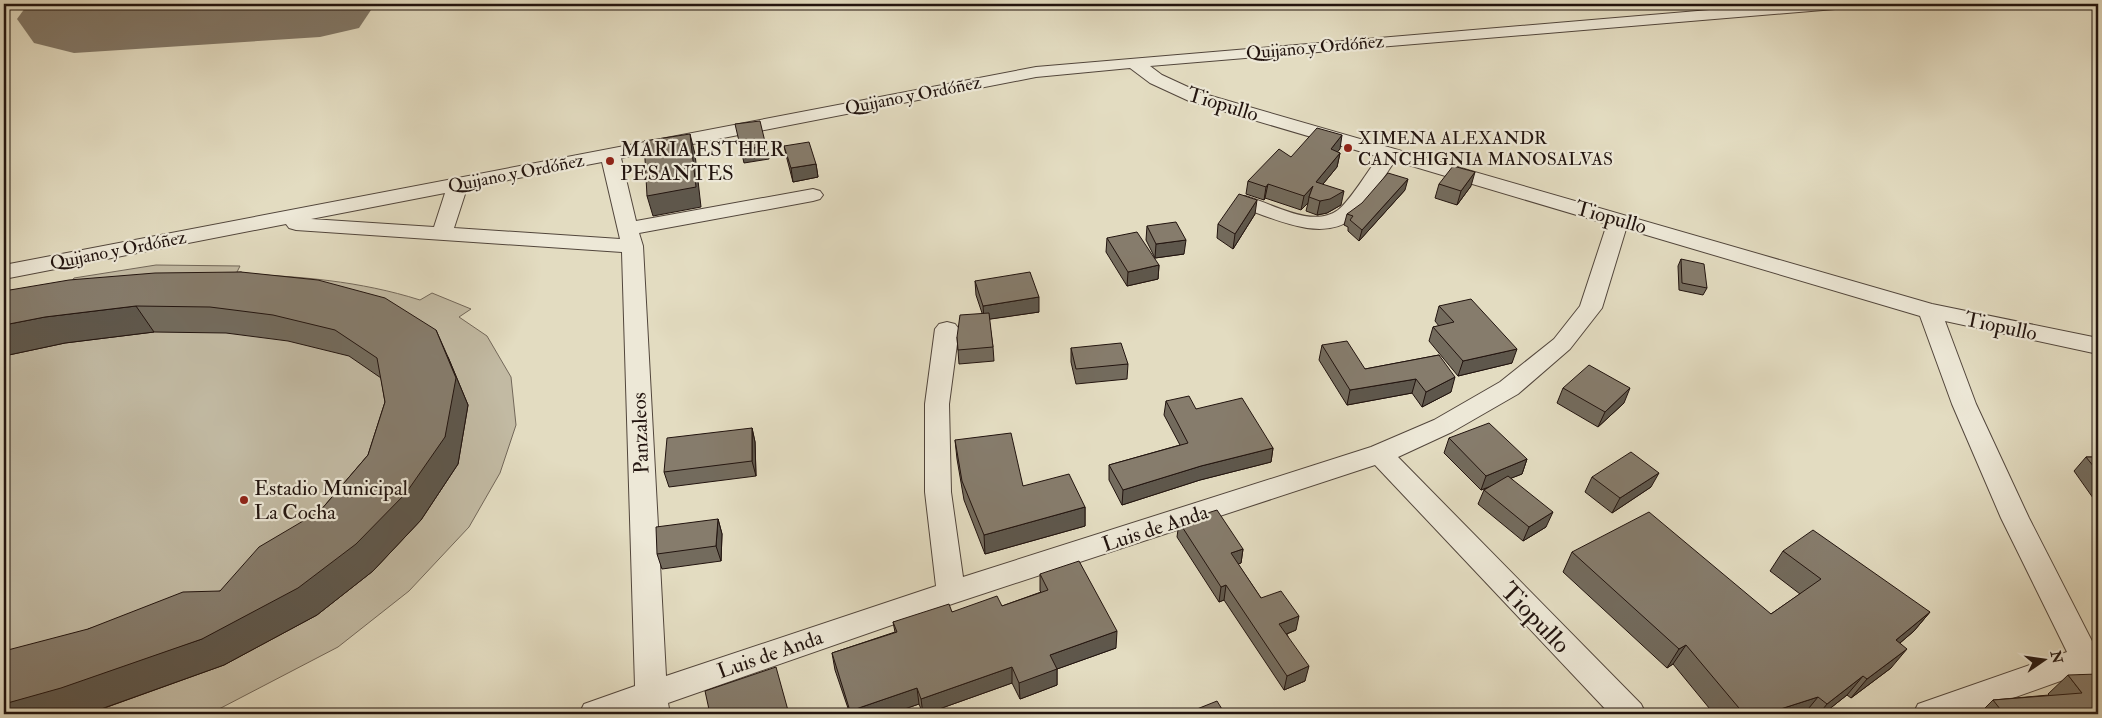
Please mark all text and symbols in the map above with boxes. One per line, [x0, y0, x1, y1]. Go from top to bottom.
street label: Quijano y Ordóñez [1245, 30, 1385, 65]
street label: Quijano y Ordóñez [843, 71, 984, 120]
street label: Tiopullo [1184, 81, 1262, 128]
place label: XIMENA ALEXANDR CANCHIGNIA MANOSALVAS [1358, 127, 1613, 171]
place label: MARIA ESTHER PESANTES [620, 136, 786, 187]
marker: XIMENA ALEXANDR CANCHIGNIA MANOSALVAS [1342, 142, 1354, 154]
street label: Quijano y Ordóñez [446, 149, 587, 198]
marker: MARIA ESTHER PESANTES [604, 155, 616, 167]
street label: Tiopullo [1572, 194, 1650, 241]
street label: Quijano y Ordóñez [48, 226, 189, 275]
street label: Tiopullo [1962, 306, 2039, 347]
street label: Panzaleos [626, 392, 655, 474]
place label: Estadio Municipal La Cocha [254, 475, 409, 526]
marker: Estadio Municipal La Cocha [238, 494, 250, 506]
street label: Luis de Anda [1099, 499, 1212, 558]
street label: Tiopullo [1494, 576, 1576, 660]
street label: Luis de Anda [714, 624, 827, 685]
north arrow [2020, 636, 2070, 686]
text: N [2046, 648, 2066, 666]

